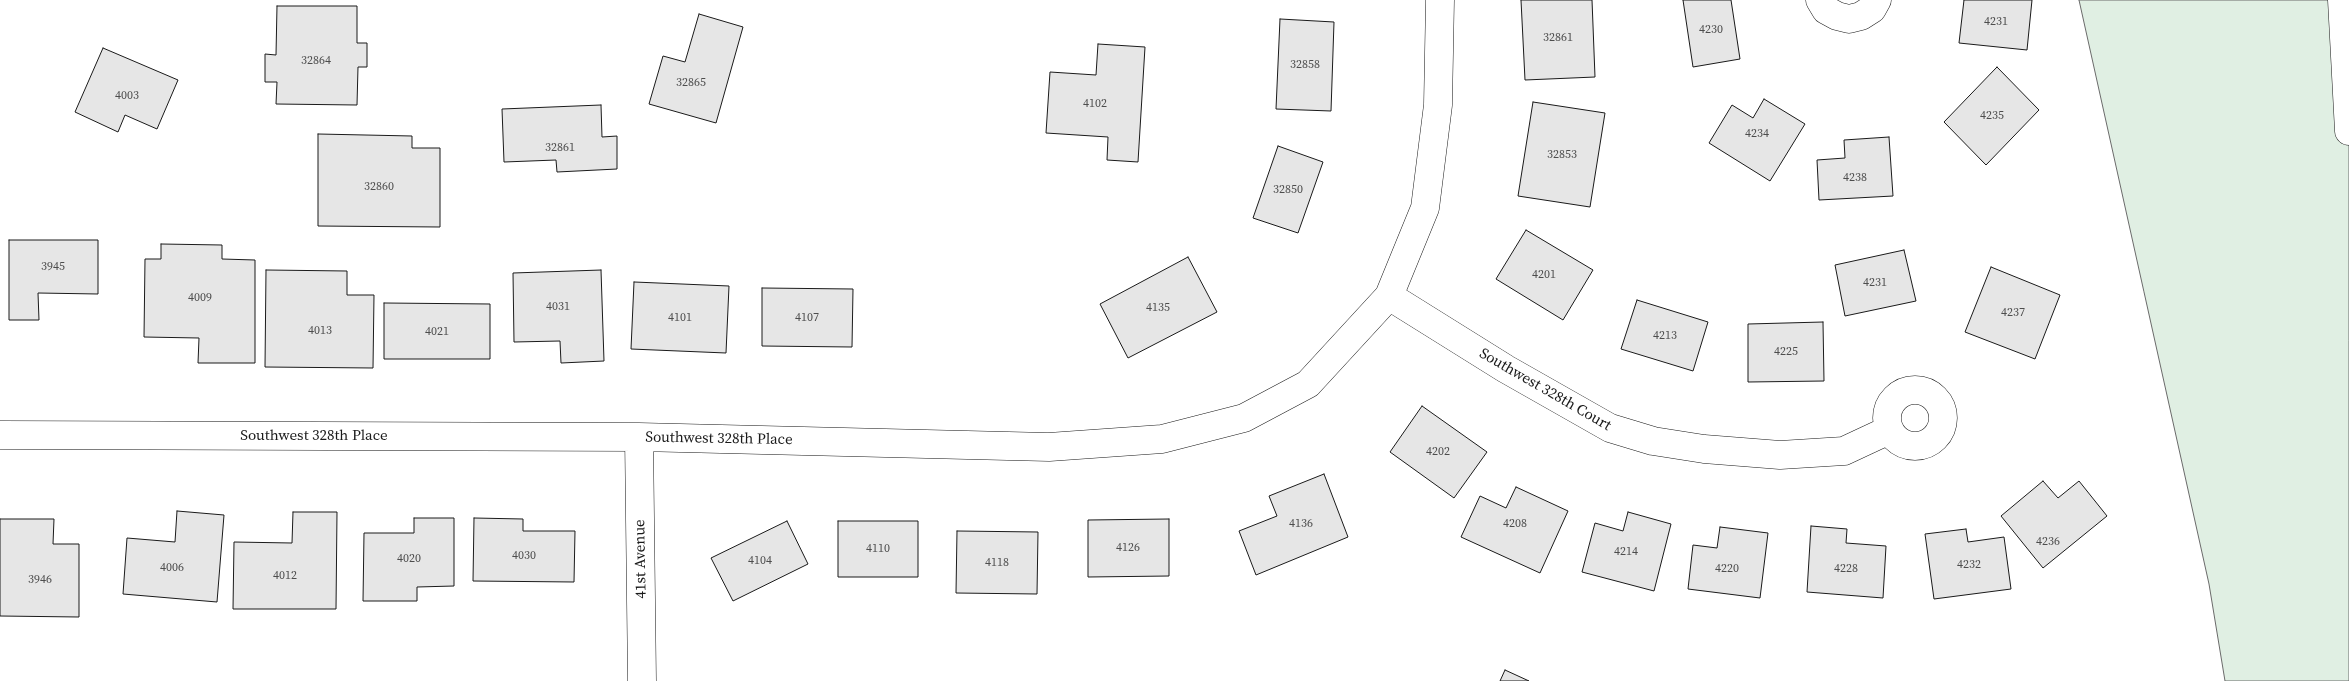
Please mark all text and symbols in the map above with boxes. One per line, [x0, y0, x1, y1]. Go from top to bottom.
house number: 4231 [1984, 15, 2008, 29]
house number: 4230 [1699, 23, 1723, 37]
house number: 32861 [1543, 31, 1573, 45]
house number: 32864 [301, 54, 331, 68]
house number: 32858 [1290, 58, 1320, 72]
house number: 32865 [676, 76, 706, 90]
house number: 4003 [115, 89, 139, 103]
house number: 4102 [1083, 97, 1107, 111]
house number: 4235 [1980, 109, 2004, 123]
house number: 4234 [1745, 127, 1769, 141]
house number: 32861 [545, 141, 575, 155]
house number: 32853 [1547, 148, 1577, 162]
house number: 4238 [1843, 171, 1867, 185]
house number: 32860 [364, 180, 394, 194]
house number: 32850 [1273, 183, 1303, 197]
house number: 3945 [41, 260, 65, 274]
house number: 4201 [1532, 268, 1556, 282]
house number: 4231 [1863, 276, 1887, 290]
house number: 4009 [188, 291, 212, 305]
house number: 4031 [546, 300, 570, 314]
house number: 4135 [1146, 301, 1170, 315]
house number: 4237 [2001, 306, 2025, 320]
house number: 4101 [668, 311, 692, 325]
house number: 4107 [795, 311, 819, 325]
house number: 4013 [308, 324, 332, 338]
house number: 4021 [425, 325, 449, 339]
house number: 4213 [1653, 329, 1677, 343]
street label: Southwest 328th Court [1476, 345, 1614, 435]
house number: 4225 [1774, 345, 1798, 359]
street label: Southwest 328th Place [240, 427, 388, 445]
street label: Southwest 328th Place [645, 429, 793, 449]
house number: 4202 [1426, 445, 1450, 459]
house number: 4136 [1289, 517, 1313, 531]
house number: 4208 [1503, 517, 1527, 531]
street label: 41st Avenue [631, 519, 651, 599]
house number: 4236 [2036, 535, 2060, 549]
house number: 4126 [1116, 541, 1140, 555]
house number: 4110 [866, 542, 890, 556]
house number: 4214 [1614, 545, 1638, 559]
house number: 4030 [512, 549, 536, 563]
house number: 4020 [397, 552, 421, 566]
house number: 4104 [748, 554, 772, 568]
house number: 4118 [985, 556, 1009, 570]
house number: 4232 [1957, 558, 1981, 572]
house number: 4006 [160, 561, 184, 575]
house number: 4220 [1715, 562, 1739, 576]
house number: 4228 [1834, 562, 1858, 576]
house number: 4012 [273, 569, 297, 583]
house number: 3946 [28, 573, 52, 587]

